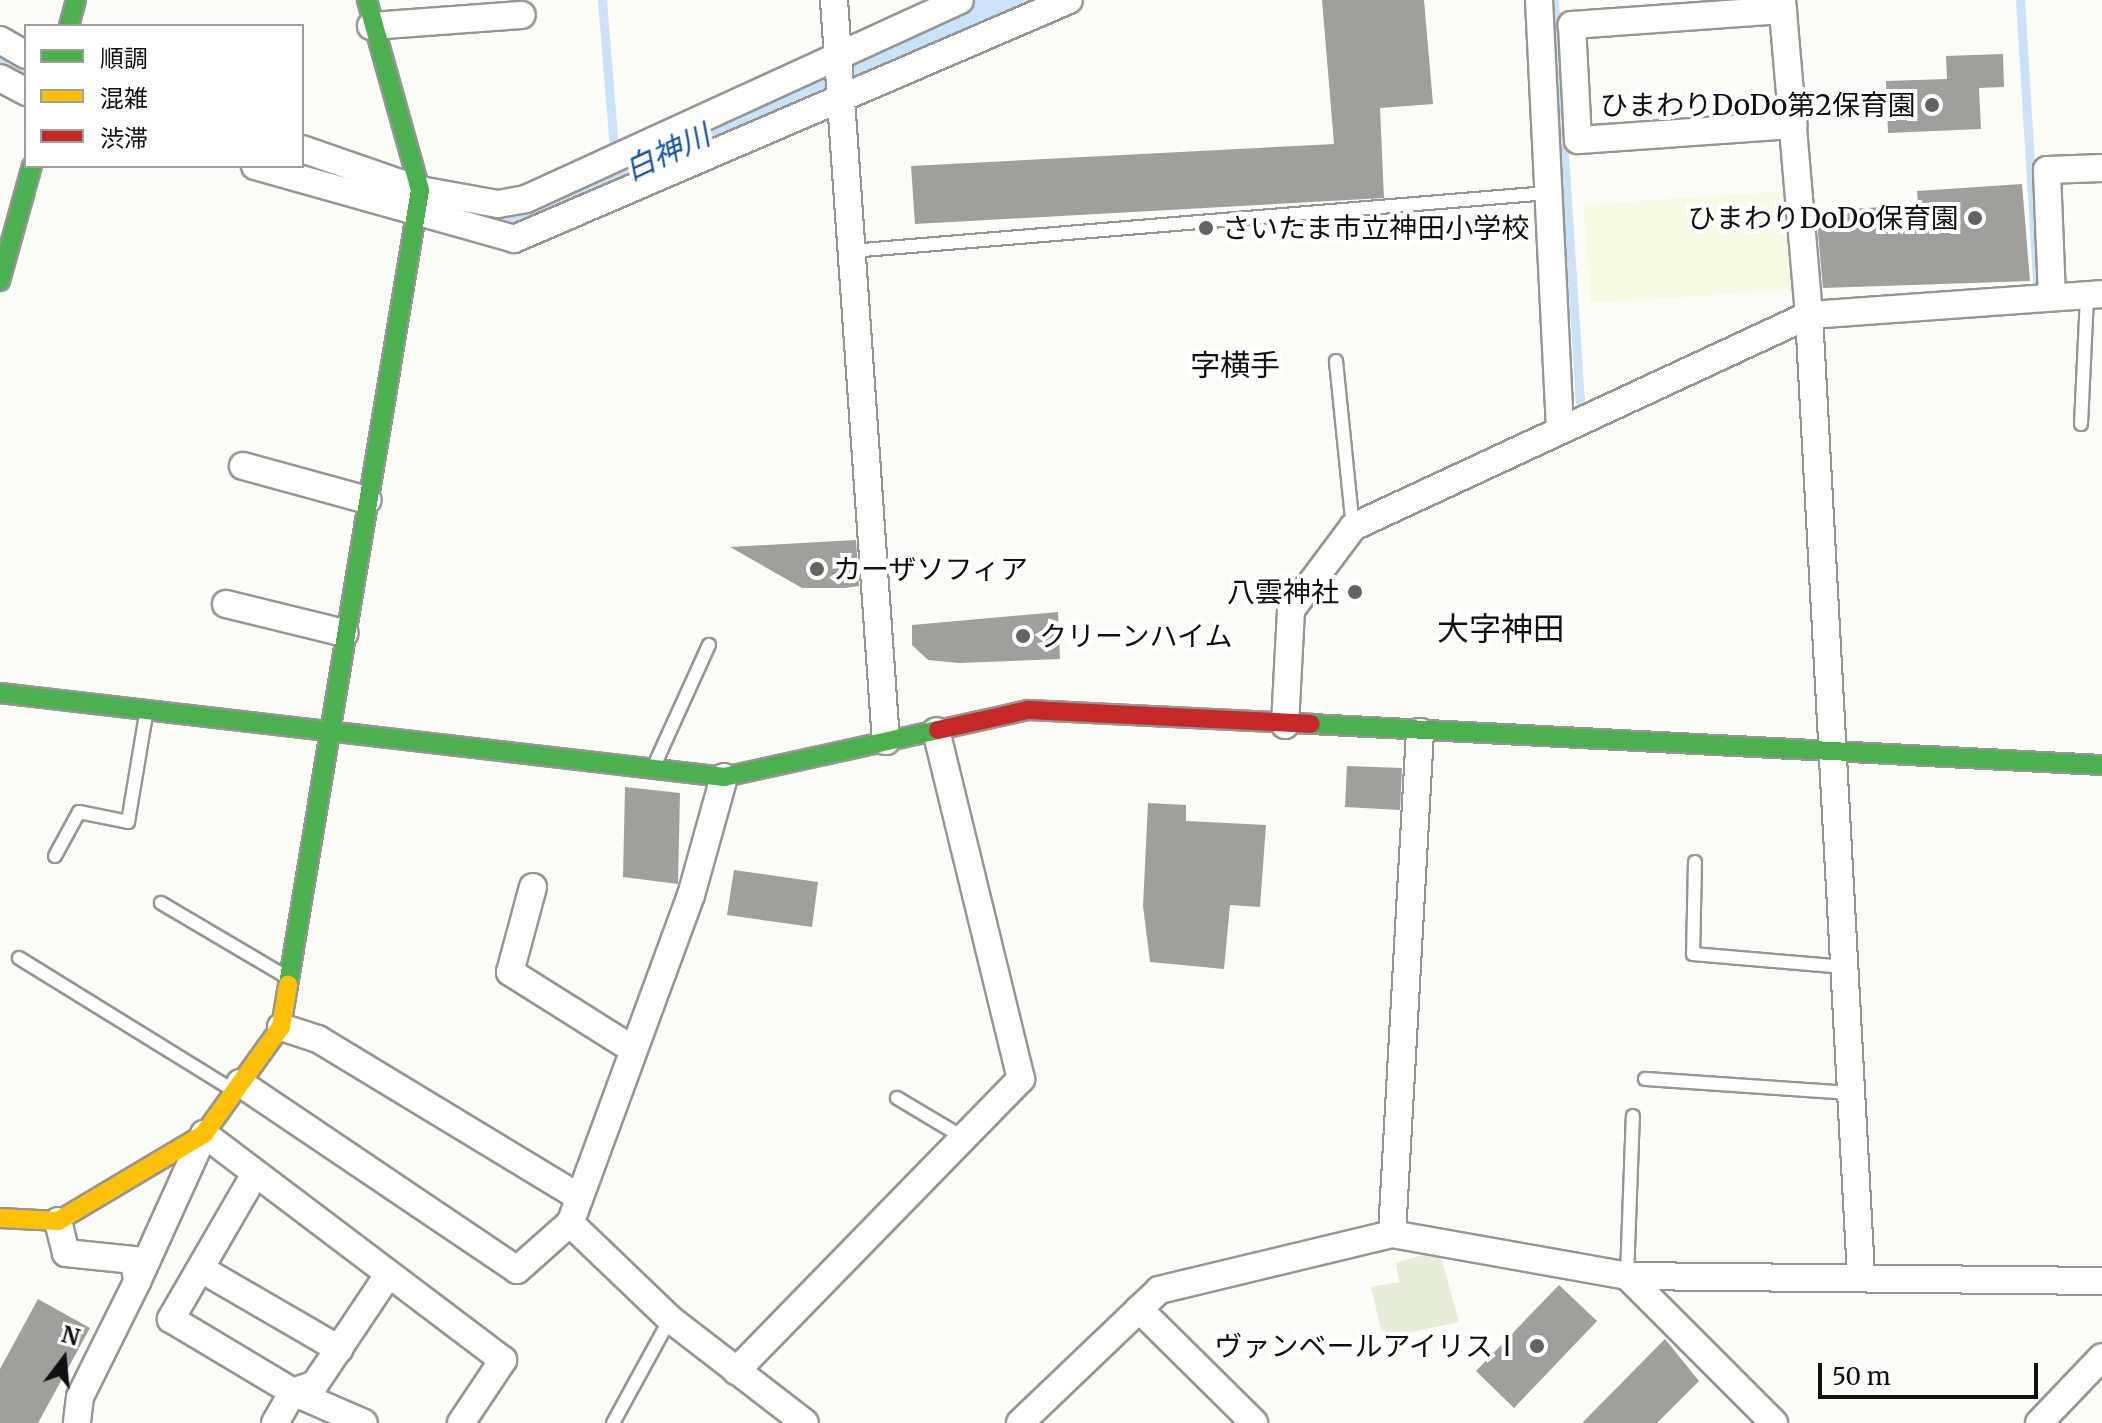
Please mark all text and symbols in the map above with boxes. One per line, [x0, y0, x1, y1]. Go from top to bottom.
legend [24, 24, 304, 168]
text: 順調 [100, 43, 148, 74]
text: 混雑 [100, 83, 148, 114]
place label: ひまわりDoDo第2保育園 [1600, 88, 1916, 122]
marker: ひまわりDoDo第2保育園 [1923, 96, 1941, 114]
water label: 白神川 [619, 117, 715, 187]
text: 渋滞 [100, 123, 148, 154]
place label: ひまわりDoDo保育園 [1688, 201, 1959, 235]
marker: ひまわりDoDo保育園 [1966, 209, 1984, 227]
place label: さいたま市立神田小学校 [1222, 211, 1530, 245]
marker: さいたま市立神田小学校 [1197, 219, 1215, 237]
district label: 字横手 [1190, 347, 1280, 383]
place label: カーザソフィア [833, 552, 1029, 586]
marker: カーザソフィア [808, 560, 826, 578]
place label: 八雲神社 [1227, 575, 1339, 609]
marker: 八雲神社 [1346, 583, 1364, 601]
district label: 大字神田 [1437, 610, 1565, 648]
place label: クリーンハイム [1039, 619, 1235, 653]
marker: クリーンハイム [1014, 627, 1032, 645]
north arrow [24, 1319, 104, 1399]
text: N [58, 1320, 83, 1352]
place label: ヴァンベールアイリスⅠ [1213, 1329, 1521, 1363]
marker: ヴァンベールアイリスⅠ [1528, 1337, 1546, 1355]
scale bar [1822, 1347, 2042, 1397]
text: 50 m [1832, 1361, 1891, 1392]

